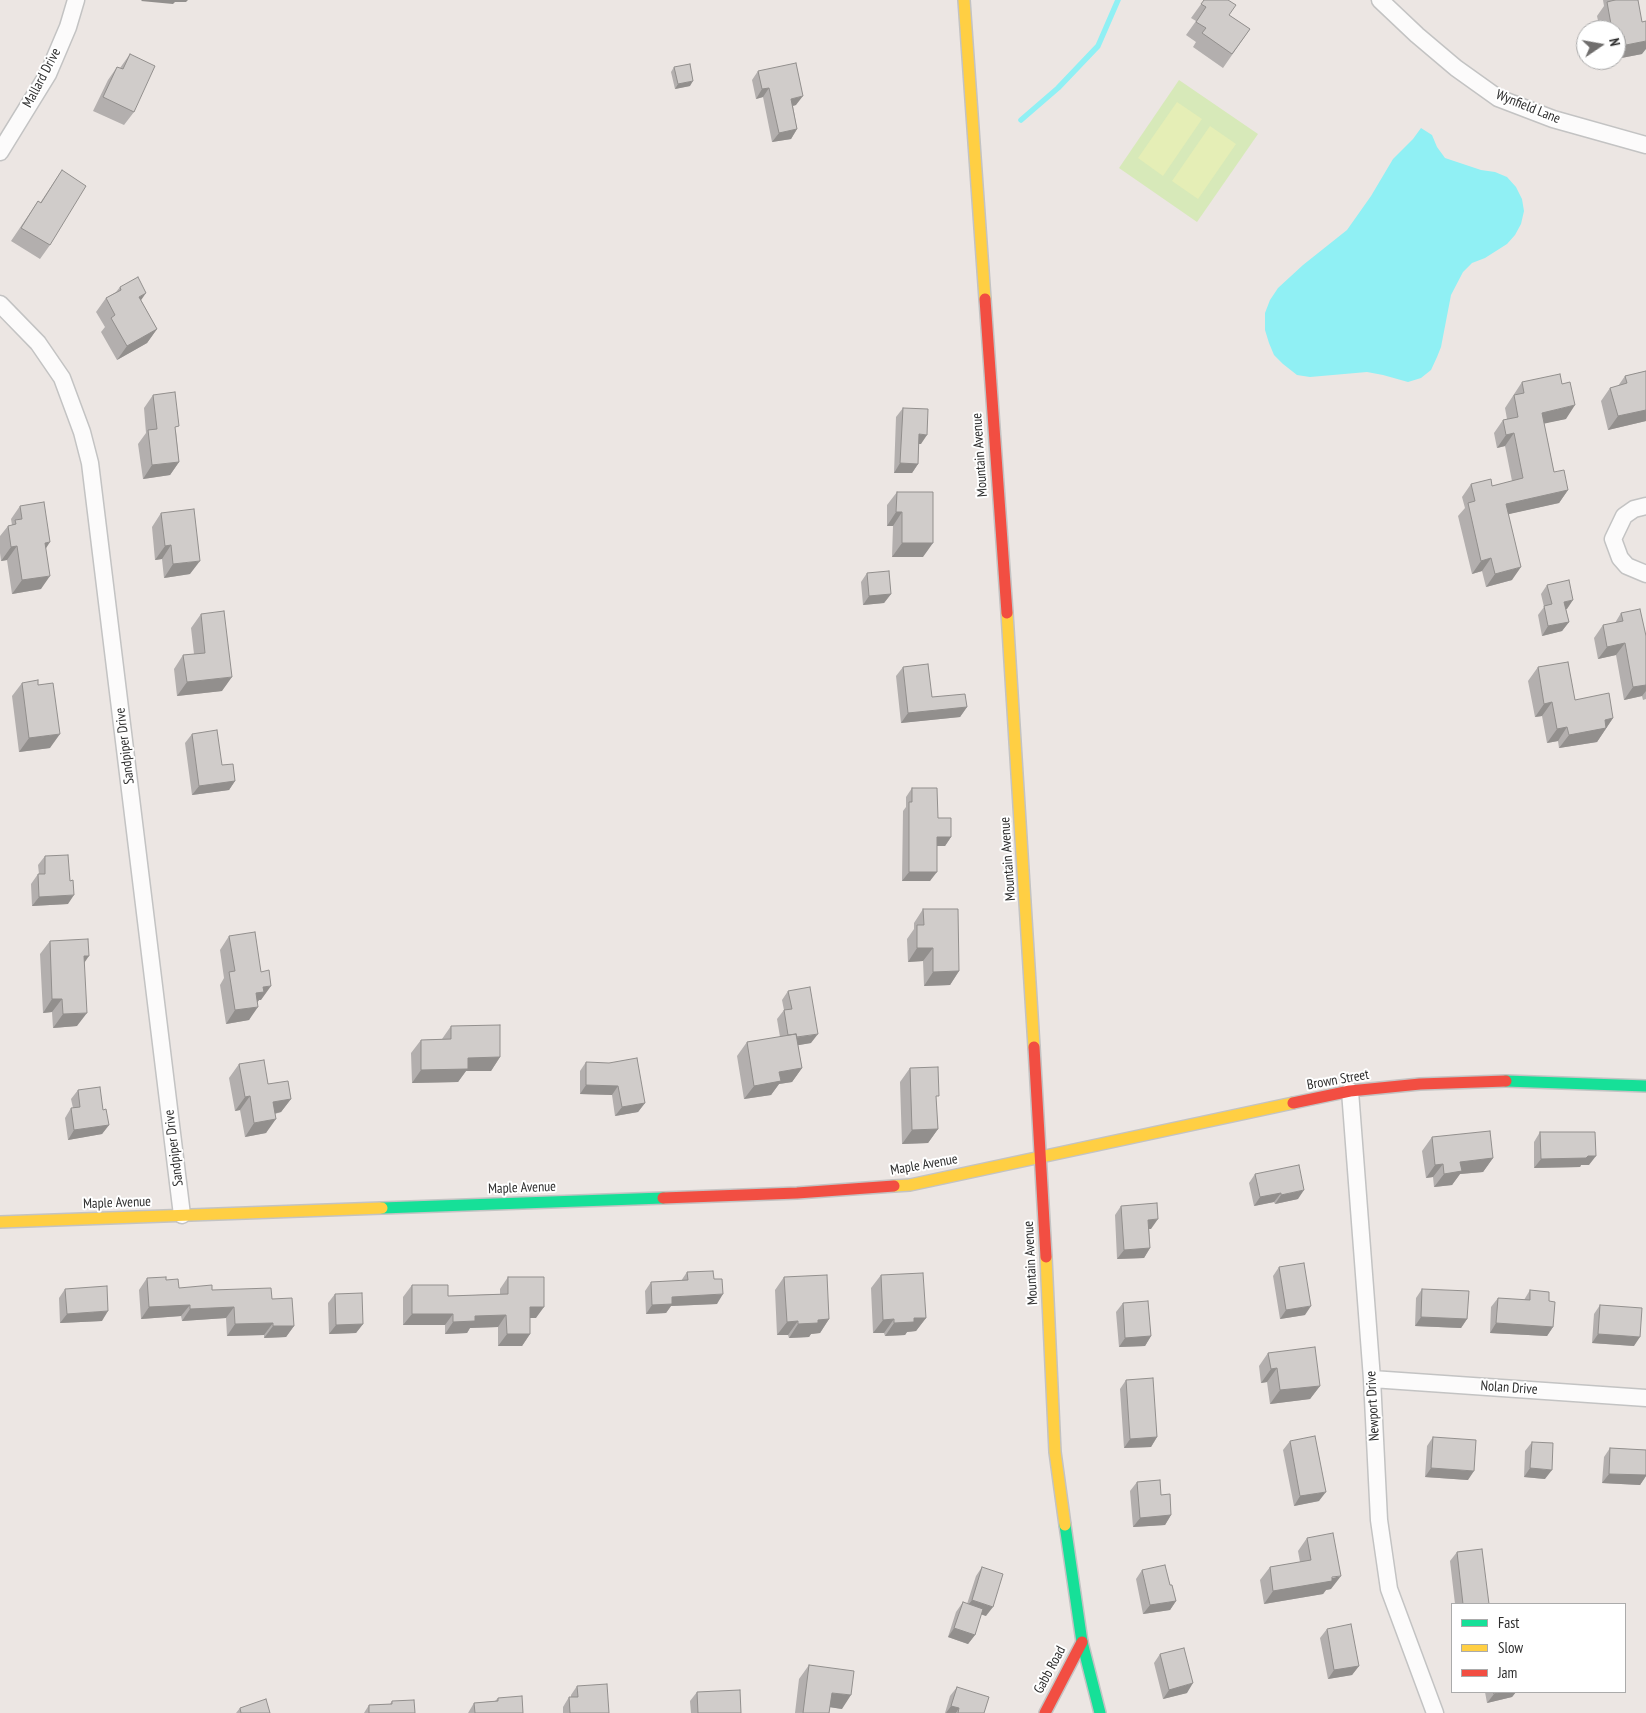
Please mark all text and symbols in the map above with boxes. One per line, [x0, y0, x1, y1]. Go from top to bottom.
north arrow [1576, 20, 1626, 70]
text: N [1605, 37, 1624, 48]
street label: Mallard Drive [19, 45, 65, 111]
street label: Wynfield Lane [1493, 86, 1563, 128]
street label: Mountain Avenue [969, 412, 991, 498]
street label: Sandpiper Drive [112, 707, 138, 785]
street label: Mountain Avenue [997, 816, 1019, 902]
street label: Brown Street [1306, 1066, 1370, 1094]
street label: Sandpiper Drive [161, 1109, 187, 1187]
street label: Maple Avenue [889, 1151, 959, 1179]
street label: Maple Avenue [488, 1178, 556, 1198]
street label: Maple Avenue [83, 1193, 151, 1213]
street label: Mountain Avenue [1020, 1221, 1042, 1305]
street label: Newport Drive [1363, 1371, 1383, 1441]
street label: Nolan Drive [1480, 1378, 1538, 1398]
legend [1451, 1603, 1626, 1693]
text: Fast [1498, 1613, 1519, 1632]
text: Slow [1498, 1638, 1523, 1657]
street label: Gabb Road [1030, 1643, 1070, 1697]
text: Jam [1498, 1663, 1517, 1682]

